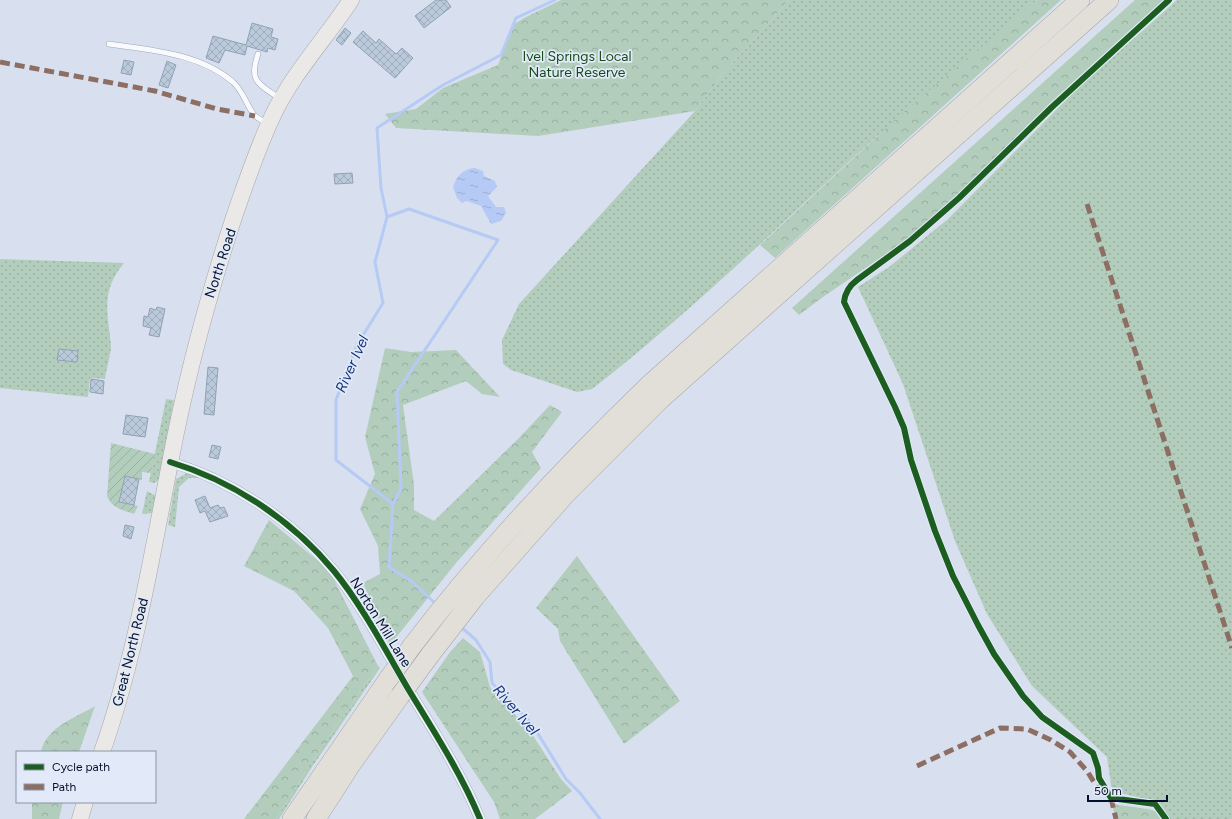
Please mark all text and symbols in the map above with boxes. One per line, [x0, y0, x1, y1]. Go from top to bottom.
park label: Ivel Springs Local Nature Reserve [522, 48, 632, 81]
street label: North Road [201, 226, 240, 300]
water label: River Ivel [331, 332, 373, 395]
street label: Norton Mill Lane [346, 574, 415, 671]
street label: Great North Road [109, 596, 152, 708]
water label: River Ivel [489, 681, 543, 739]
legend [16, 751, 156, 803]
text: Cycle path [52, 760, 110, 774]
scale bar [1088, 777, 1167, 803]
text: Path [52, 780, 76, 794]
text: 50 m [1094, 784, 1122, 798]

